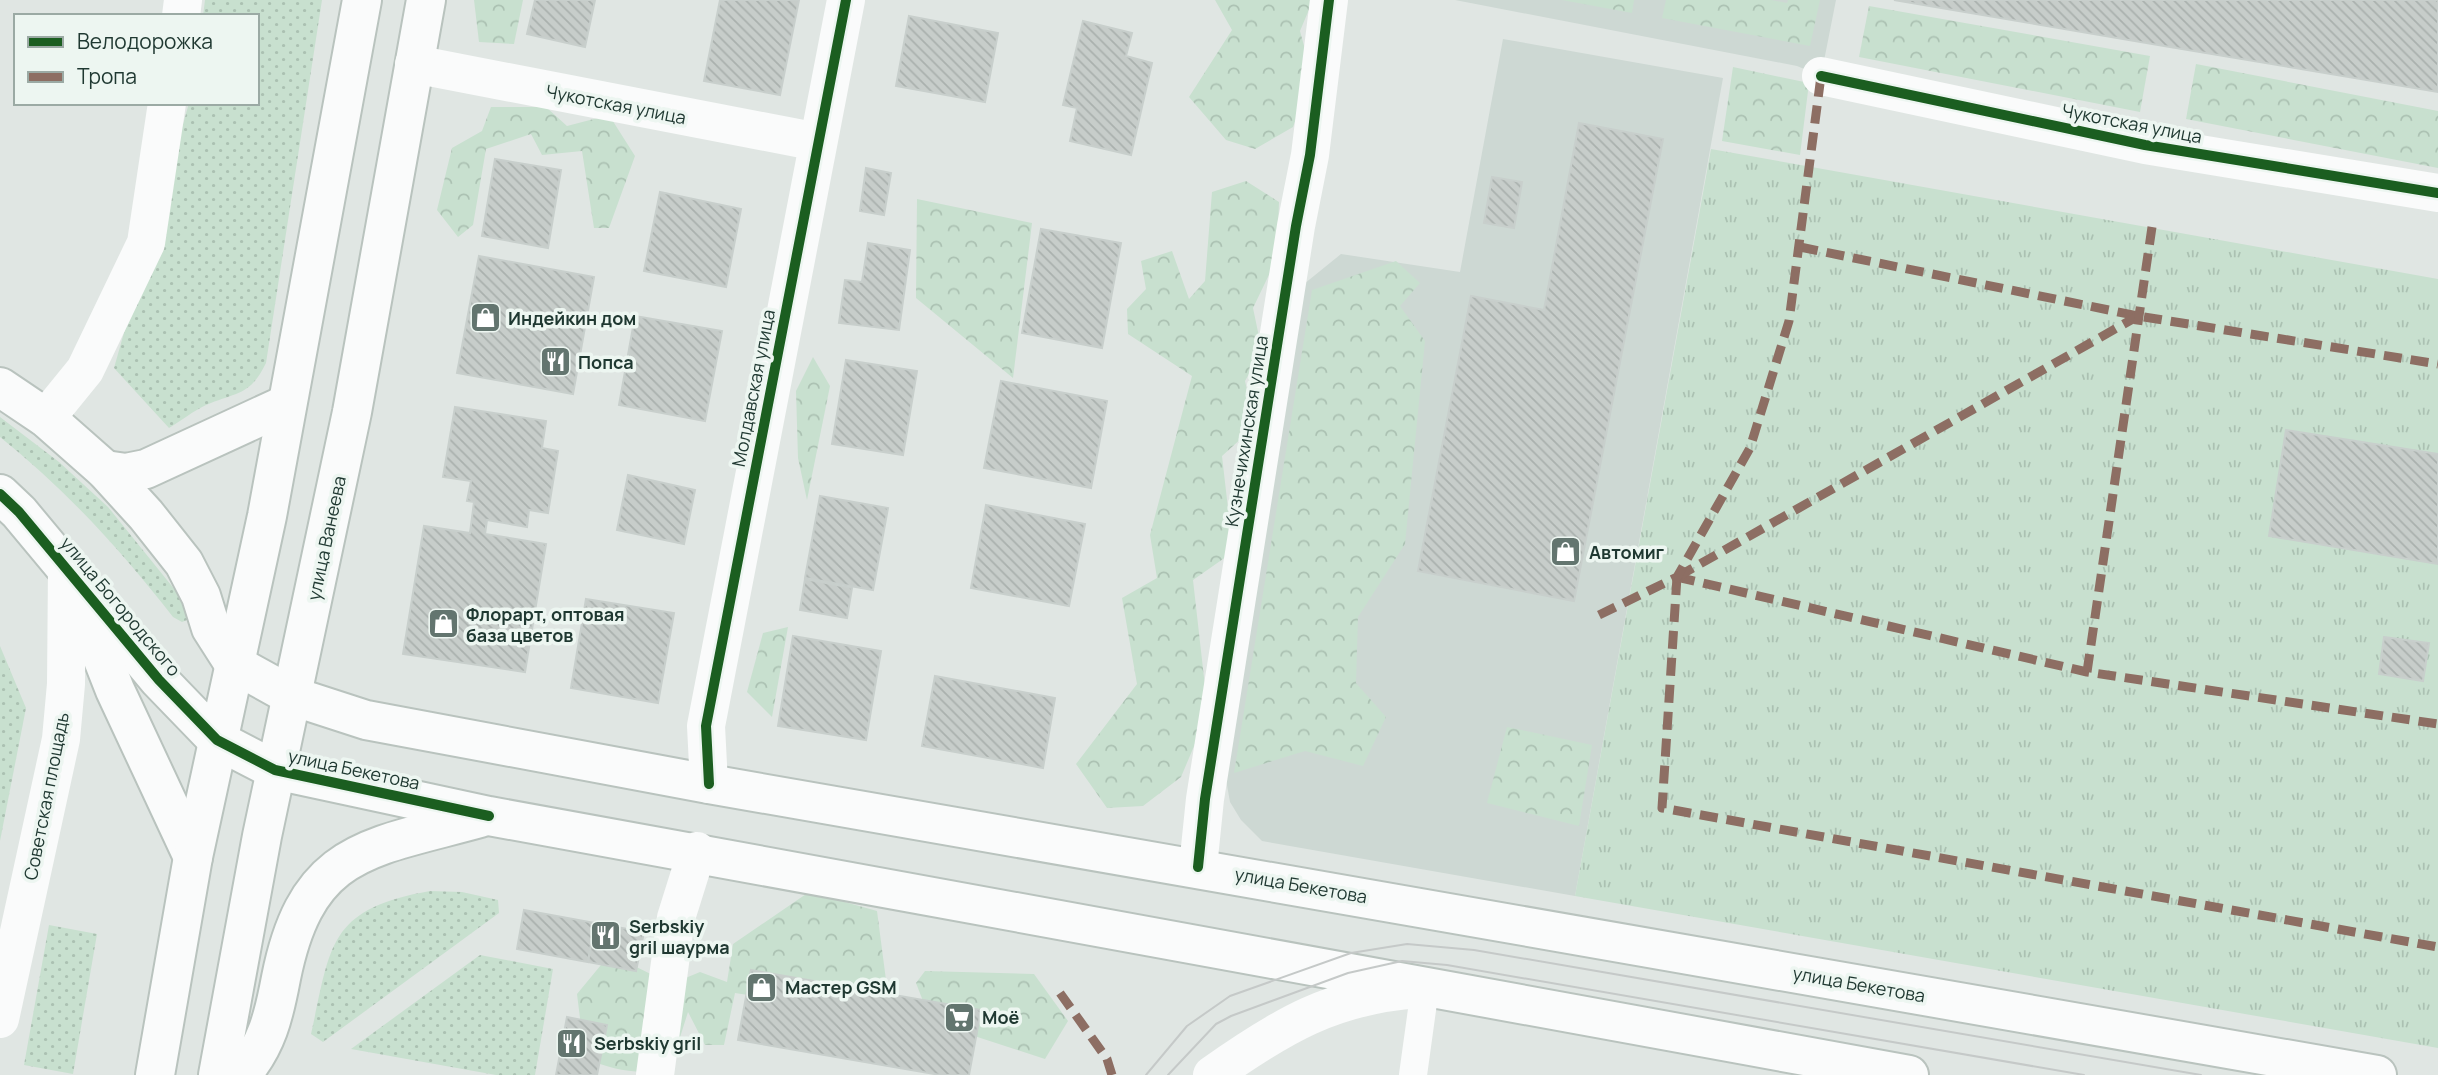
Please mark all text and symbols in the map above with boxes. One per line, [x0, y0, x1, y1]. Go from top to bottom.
legend [14, 14, 259, 105]
text: Велодорожка [77, 27, 213, 55]
text: Тропа [77, 62, 137, 90]
street label: Чукотская улица [544, 79, 688, 129]
street label: Чукотская улица [2060, 98, 2204, 148]
shop icon: Индейкин дом [468, 301, 502, 335]
place label: Индейкин дом [508, 306, 636, 330]
street label: Молдавская улица [726, 307, 780, 469]
street label: Кузнечихинская улица [1219, 334, 1273, 528]
restaurant icon: Попса [538, 345, 572, 379]
place label: Попса [578, 350, 634, 374]
street label: улица Ванеева [301, 473, 351, 603]
street label: улица Богородского [56, 531, 186, 681]
shop icon: Автомиг [1549, 535, 1583, 569]
place label: Автомиг [1589, 540, 1665, 564]
place label: Флорарт, оптовая база цветов [466, 602, 625, 647]
shop icon: Флорарт, оптовая база цветов [426, 607, 460, 641]
street label: Советская площадь [18, 710, 74, 882]
street label: улица Бекетова [286, 743, 422, 795]
street label: улица Бекетова [1233, 862, 1369, 908]
place label: Serbskiy gril шаурма [629, 914, 730, 959]
restaurant icon: Serbskiy gril шаурма [589, 919, 623, 953]
street label: улица Бекетова [1791, 961, 1927, 1007]
shop icon: Мастер GSM [745, 970, 779, 1004]
place label: Мастер GSM [785, 975, 897, 999]
supermarket icon: Моё [942, 1000, 976, 1034]
place label: Моё [982, 1005, 1020, 1029]
restaurant icon: Serbskiy gril [554, 1026, 588, 1060]
place label: Serbskiy gril [594, 1031, 701, 1055]

